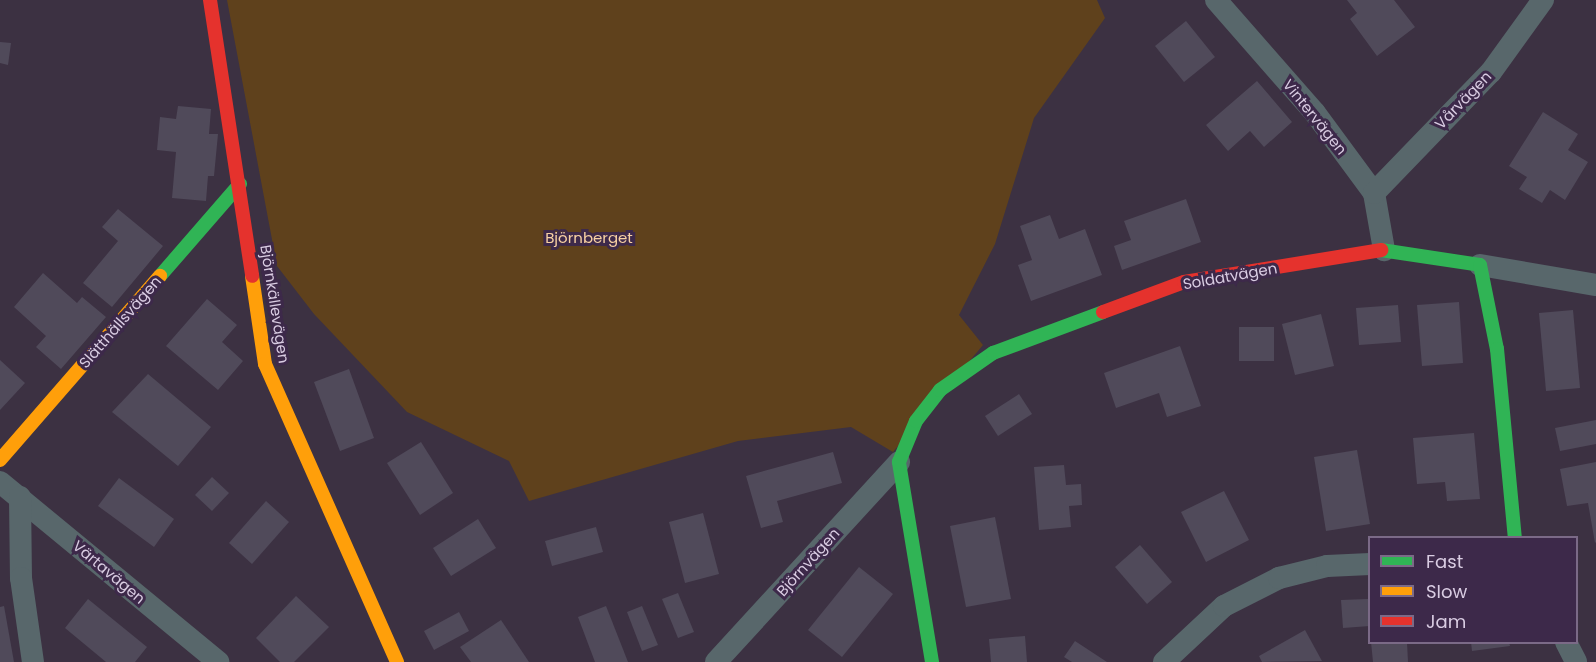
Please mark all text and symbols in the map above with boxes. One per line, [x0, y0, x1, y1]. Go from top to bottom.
street label: Vårvägen [1431, 67, 1495, 133]
street label: Vintervägen [1279, 76, 1351, 158]
park label: Björnberget [545, 229, 633, 247]
street label: Björnkällevägen [257, 243, 293, 365]
street label: Soldatvägen [1181, 259, 1279, 293]
street label: Slätthällsvägen [75, 272, 165, 372]
street label: Björnvägen [773, 524, 843, 600]
street label: Värtavägen [69, 536, 149, 608]
legend [1368, 536, 1578, 644]
text: Fast [1426, 549, 1463, 574]
text: Slow [1426, 579, 1467, 604]
text: Jam [1426, 609, 1466, 634]

